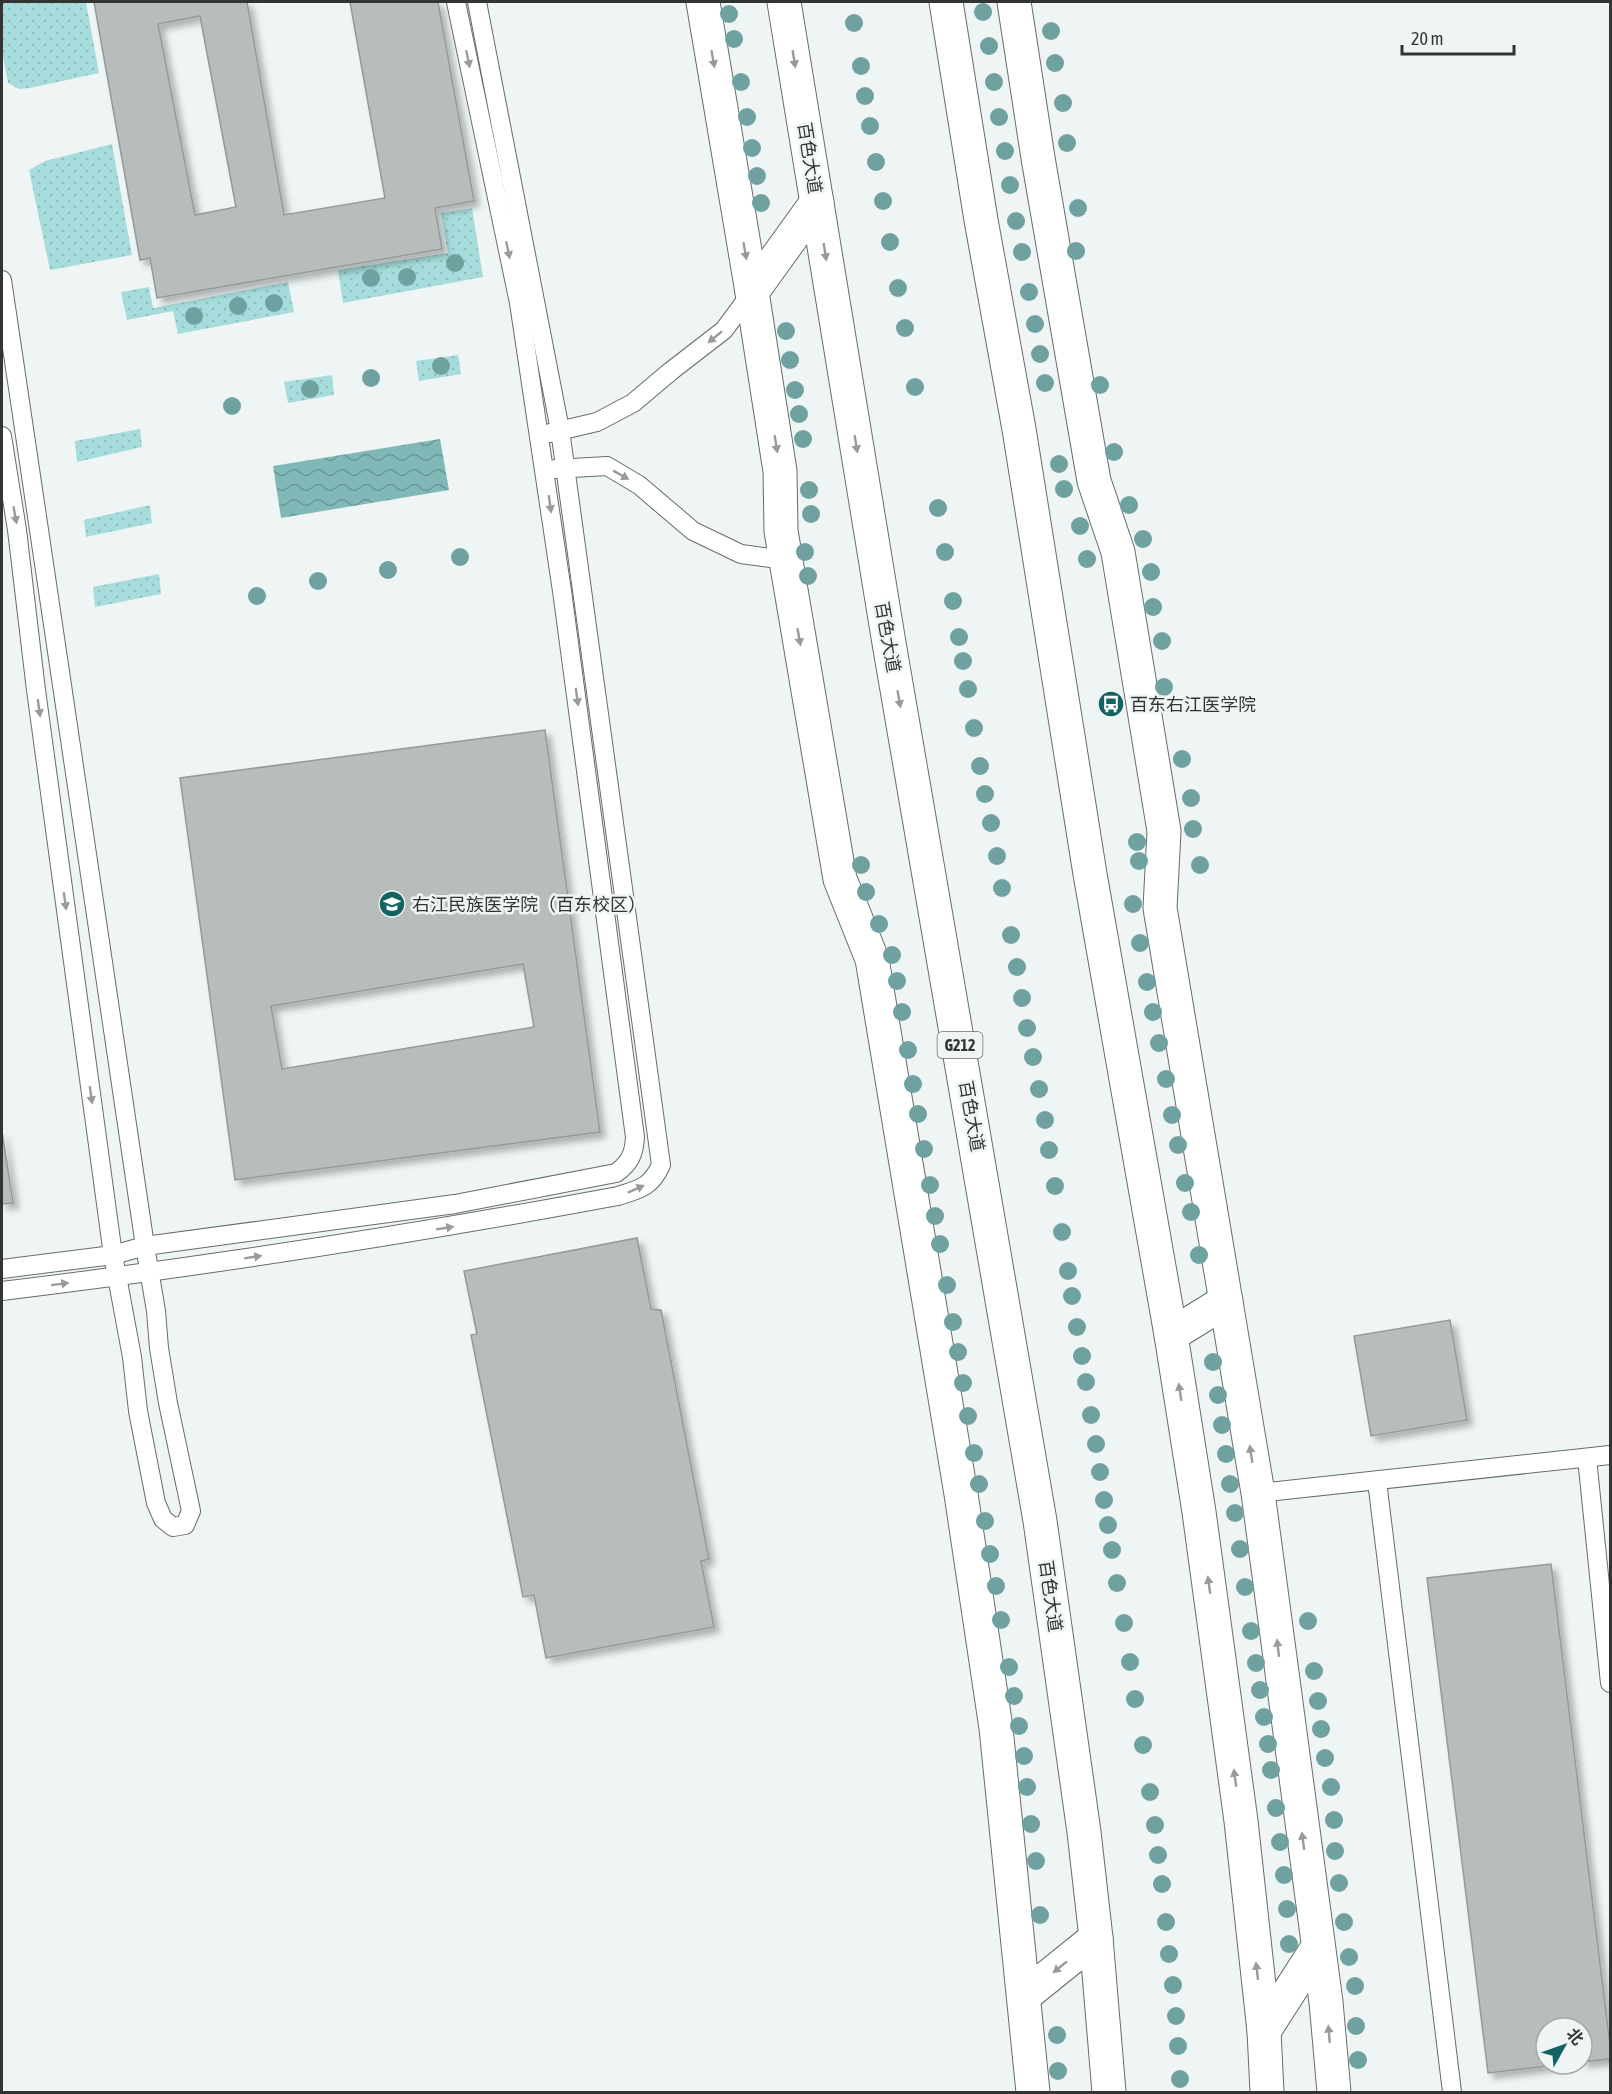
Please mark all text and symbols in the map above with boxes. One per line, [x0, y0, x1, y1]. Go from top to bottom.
scale bar [1402, 18, 1514, 56]
text: 20 m [1411, 28, 1443, 49]
one-way arrow [464, 50, 473, 69]
one-way arrow [709, 50, 718, 69]
one-way arrow [790, 50, 799, 69]
street label: 百色大道 [794, 121, 826, 195]
one-way arrow [504, 240, 513, 259]
one-way arrow [741, 242, 750, 261]
one-way arrow [821, 242, 830, 261]
one-way arrow [708, 331, 723, 343]
one-way arrow [771, 435, 780, 454]
one-way arrow [852, 435, 861, 454]
one-way arrow [613, 469, 629, 480]
one-way arrow [545, 495, 554, 514]
one-way arrow [11, 505, 20, 524]
street label: 百色大道 [871, 600, 905, 674]
one-way arrow [795, 628, 804, 647]
one-way arrow [572, 688, 581, 707]
one-way arrow [895, 689, 904, 708]
bus stop icon: 百东右江医学院 [1096, 689, 1126, 719]
place label: 百东右江医学院 [1130, 694, 1256, 715]
one-way arrow [34, 699, 43, 718]
school or university icon: 右江民族医学院（百东校区） [377, 889, 407, 919]
one-way arrow [60, 892, 69, 911]
place label: 右江民族医学院（百东校区） [412, 894, 646, 915]
road number: G212 [938, 1032, 982, 1058]
street label: 百色大道 [955, 1079, 989, 1153]
one-way arrow [87, 1085, 96, 1104]
one-way arrow [628, 1184, 646, 1194]
one-way arrow [436, 1223, 455, 1232]
one-way arrow [243, 1252, 262, 1261]
one-way arrow [50, 1279, 69, 1289]
one-way arrow [1176, 1382, 1185, 1401]
one-way arrow [1247, 1445, 1256, 1464]
street label: 百色大道 [1036, 1559, 1066, 1633]
one-way arrow [1205, 1575, 1214, 1594]
one-way arrow [1273, 1638, 1282, 1657]
one-way arrow [1231, 1768, 1240, 1787]
one-way arrow [1299, 1831, 1308, 1850]
one-way arrow [1052, 1960, 1068, 1973]
one-way arrow [1253, 1962, 1262, 1981]
north arrow [1534, 2016, 1594, 2076]
text: 北 [1563, 2024, 1588, 2048]
one-way arrow [1324, 2025, 1334, 2044]

